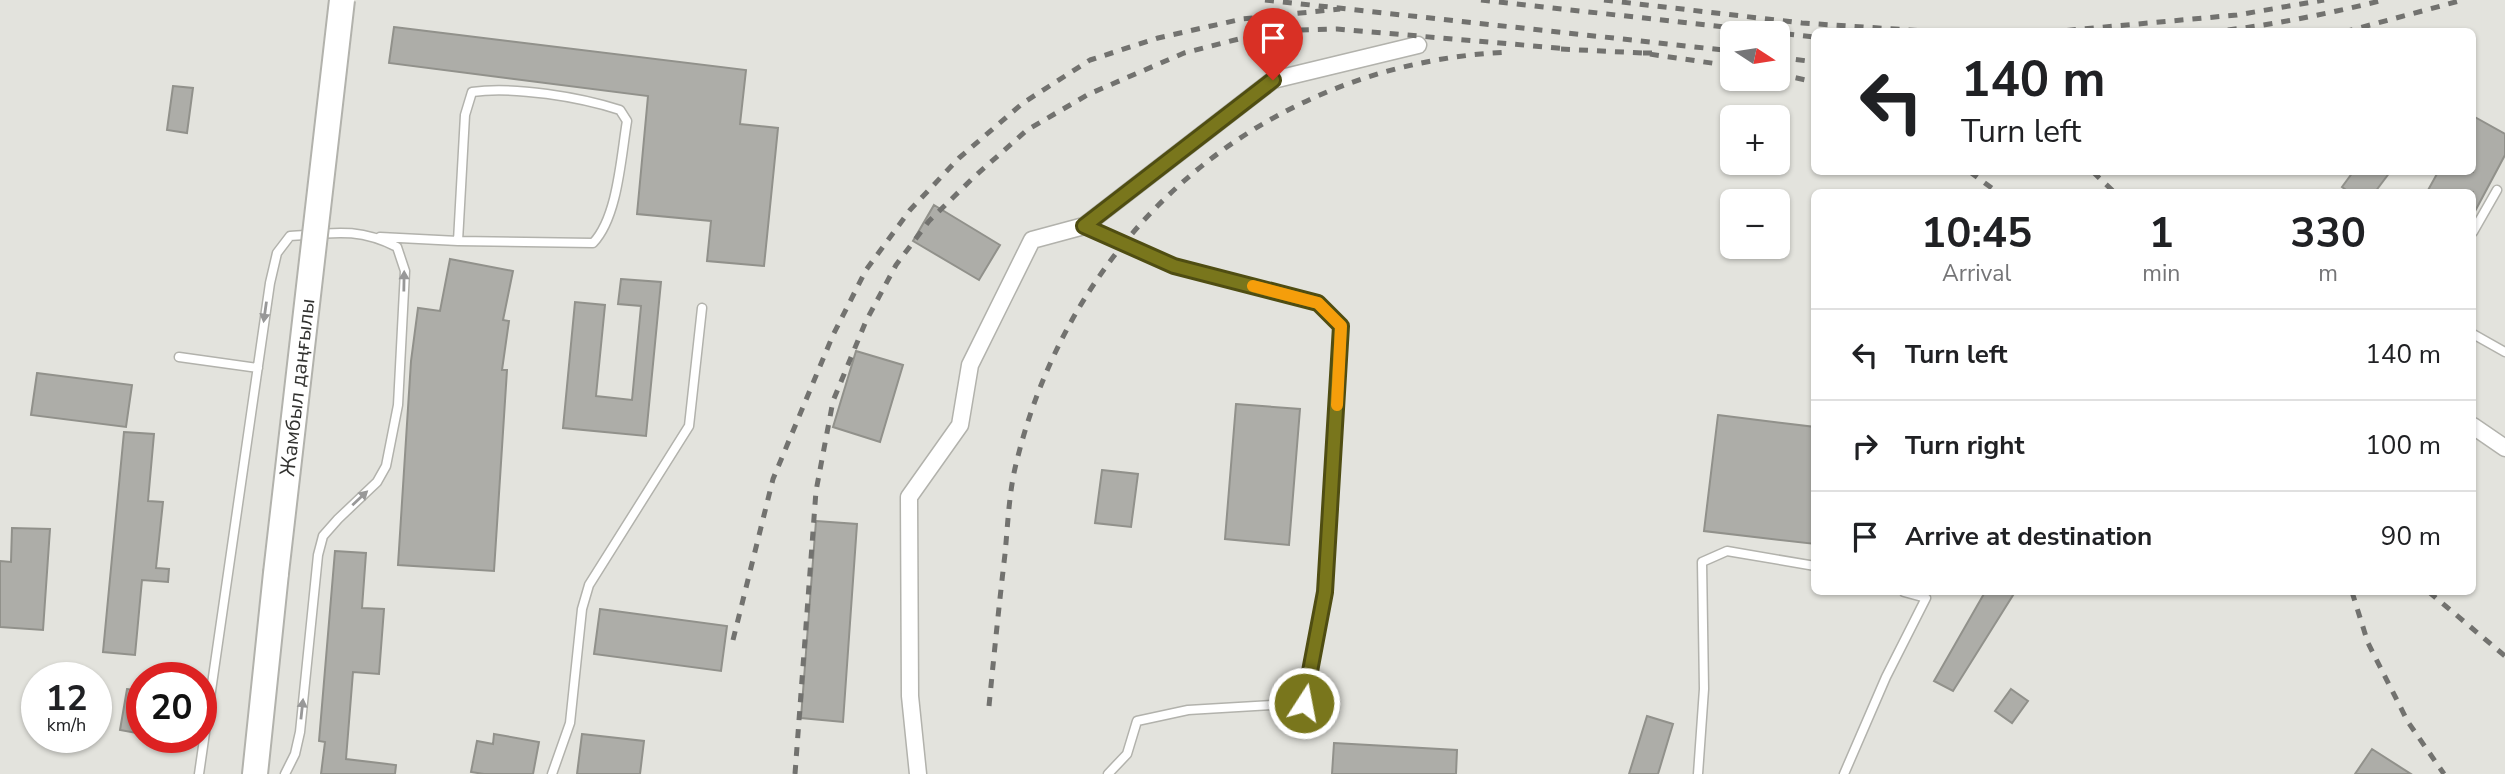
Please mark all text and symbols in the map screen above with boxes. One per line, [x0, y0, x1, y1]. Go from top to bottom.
pin [1243, 8, 1303, 80]
icon: arrive [1254, 19, 1292, 57]
north arrow [1720, 21, 1790, 91]
map controls [1720, 21, 1790, 259]
text: 140 m [1961, 46, 2105, 113]
icon: left [1846, 56, 1937, 147]
button: + [1720, 105, 1790, 175]
text: Turn left [1961, 110, 2081, 153]
button: − [1720, 189, 1790, 259]
text: 10:45 [1921, 205, 2032, 262]
text: 1 [2149, 205, 2174, 262]
text: 330 [2290, 205, 2366, 262]
text: Arrival [1942, 258, 2011, 289]
text: min [2142, 258, 2180, 289]
text: m [2318, 258, 2338, 289]
one-way arrow [398, 270, 410, 292]
street label: Жамбыл даңғылы [273, 297, 322, 478]
one-way arrow [260, 301, 271, 323]
icon: left [1846, 336, 1884, 374]
text: Turn left [1905, 337, 2008, 372]
text: 140 m [2365, 337, 2441, 372]
icon: right [1846, 427, 1884, 465]
text: Turn right [1905, 428, 2024, 463]
text: 100 m [2365, 428, 2441, 463]
one-way arrow [351, 490, 369, 506]
icon: arrive [1846, 518, 1884, 556]
text: Arrive at destination [1905, 519, 2152, 554]
text: 90 m [2381, 519, 2441, 554]
speed limit sign: 20 [126, 662, 217, 753]
position arrow [1267, 666, 1341, 740]
text: 12 [45, 675, 88, 722]
one-way arrow [297, 698, 308, 720]
text: km/h [47, 713, 86, 737]

